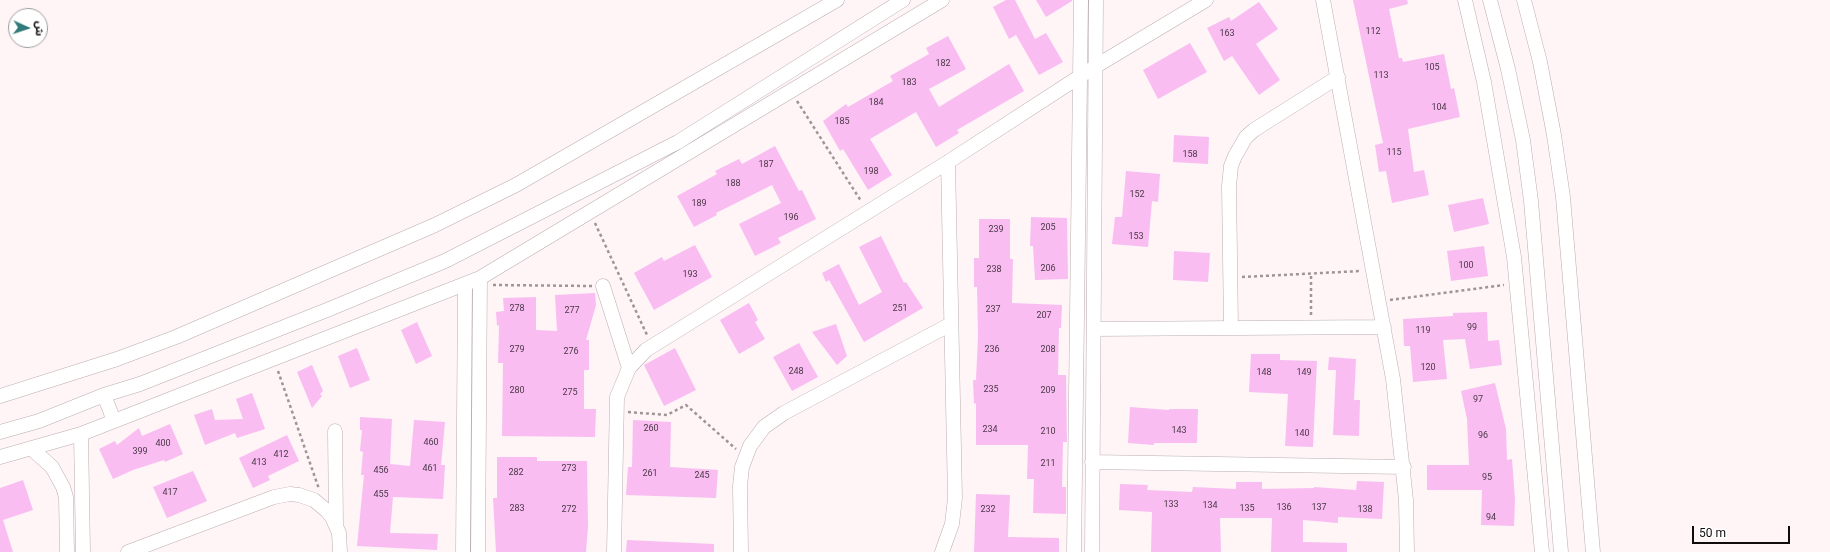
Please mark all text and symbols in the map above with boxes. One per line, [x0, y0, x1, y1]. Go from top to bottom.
north arrow [8, 8, 48, 48]
text: ش [33, 21, 46, 36]
house number: 112 [1365, 27, 1381, 37]
house number: 163 [1219, 29, 1235, 39]
house number: 182 [935, 59, 951, 69]
house number: 105 [1424, 63, 1440, 73]
house number: 113 [1373, 71, 1389, 81]
house number: 183 [901, 78, 917, 88]
house number: 184 [868, 98, 884, 108]
house number: 104 [1431, 103, 1447, 113]
house number: 185 [834, 117, 850, 127]
house number: 115 [1386, 148, 1402, 158]
house number: 158 [1182, 150, 1198, 160]
house number: 187 [758, 160, 774, 170]
house number: 198 [863, 167, 879, 177]
house number: 188 [725, 179, 741, 189]
house number: 152 [1129, 190, 1145, 200]
house number: 189 [691, 199, 707, 209]
house number: 196 [783, 213, 799, 223]
house number: 205 [1040, 223, 1056, 233]
house number: 239 [988, 225, 1004, 235]
house number: 153 [1128, 232, 1144, 242]
house number: 100 [1458, 261, 1474, 271]
house number: 206 [1040, 264, 1056, 274]
house number: 238 [986, 265, 1002, 275]
house number: 193 [682, 270, 698, 280]
house number: 278 [509, 304, 525, 314]
house number: 251 [892, 304, 908, 314]
house number: 237 [985, 305, 1001, 315]
house number: 277 [564, 306, 580, 316]
house number: 207 [1036, 311, 1052, 321]
house number: 99 [1467, 323, 1477, 333]
house number: 119 [1415, 326, 1431, 336]
house number: 279 [509, 345, 525, 355]
house number: 236 [984, 345, 1000, 355]
house number: 208 [1040, 345, 1056, 355]
house number: 276 [563, 347, 579, 357]
house number: 120 [1420, 363, 1436, 373]
house number: 248 [788, 367, 804, 377]
house number: 148 [1256, 368, 1272, 378]
house number: 149 [1296, 368, 1312, 378]
house number: 235 [983, 385, 999, 395]
house number: 280 [509, 386, 525, 396]
house number: 209 [1040, 386, 1056, 396]
house number: 275 [562, 388, 578, 398]
house number: 97 [1473, 395, 1483, 405]
house number: 260 [643, 424, 659, 434]
house number: 234 [982, 425, 998, 435]
house number: 143 [1171, 426, 1187, 436]
house number: 210 [1040, 427, 1056, 437]
house number: 140 [1294, 429, 1310, 439]
house number: 96 [1478, 431, 1488, 441]
house number: 460 [423, 438, 439, 448]
house number: 400 [155, 439, 171, 449]
house number: 399 [132, 447, 148, 457]
house number: 412 [273, 450, 289, 460]
house number: 413 [251, 458, 267, 468]
house number: 211 [1040, 459, 1056, 469]
house number: 461 [422, 464, 438, 474]
house number: 273 [561, 464, 577, 474]
house number: 456 [373, 466, 389, 476]
house number: 282 [508, 468, 524, 478]
house number: 261 [642, 469, 658, 479]
house number: 245 [694, 471, 710, 481]
house number: 95 [1482, 473, 1492, 483]
house number: 417 [162, 488, 178, 498]
house number: 455 [373, 490, 389, 500]
house number: 133 [1163, 500, 1179, 510]
house number: 134 [1202, 501, 1218, 511]
house number: 136 [1276, 503, 1292, 513]
house number: 137 [1311, 503, 1327, 513]
house number: 283 [509, 504, 525, 514]
house number: 135 [1239, 504, 1255, 514]
house number: 272 [561, 505, 577, 515]
house number: 232 [980, 505, 996, 515]
house number: 138 [1357, 505, 1373, 515]
house number: 94 [1486, 513, 1496, 523]
scale bar [1694, 518, 1792, 544]
text: 50 m [1699, 526, 1726, 540]

